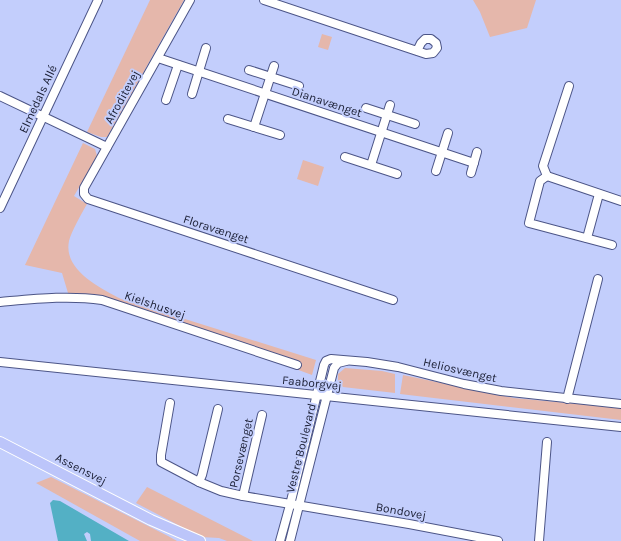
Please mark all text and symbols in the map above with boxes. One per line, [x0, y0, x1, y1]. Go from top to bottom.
street label: Elmedals Allé [16, 63, 60, 135]
street label: Afroditevej [102, 68, 142, 126]
street label: Dianavænget [290, 84, 364, 120]
street label: Floravænget [181, 212, 251, 246]
street label: Kielshusvej [123, 288, 187, 322]
street label: Heliosvænget [422, 355, 499, 385]
street label: Faaborgvej [282, 373, 342, 393]
street label: Vestre Boulevard [283, 402, 319, 494]
street label: Porsevænget [226, 416, 256, 489]
street label: Assensvej [53, 450, 109, 488]
street label: Bondovej [375, 500, 427, 522]

